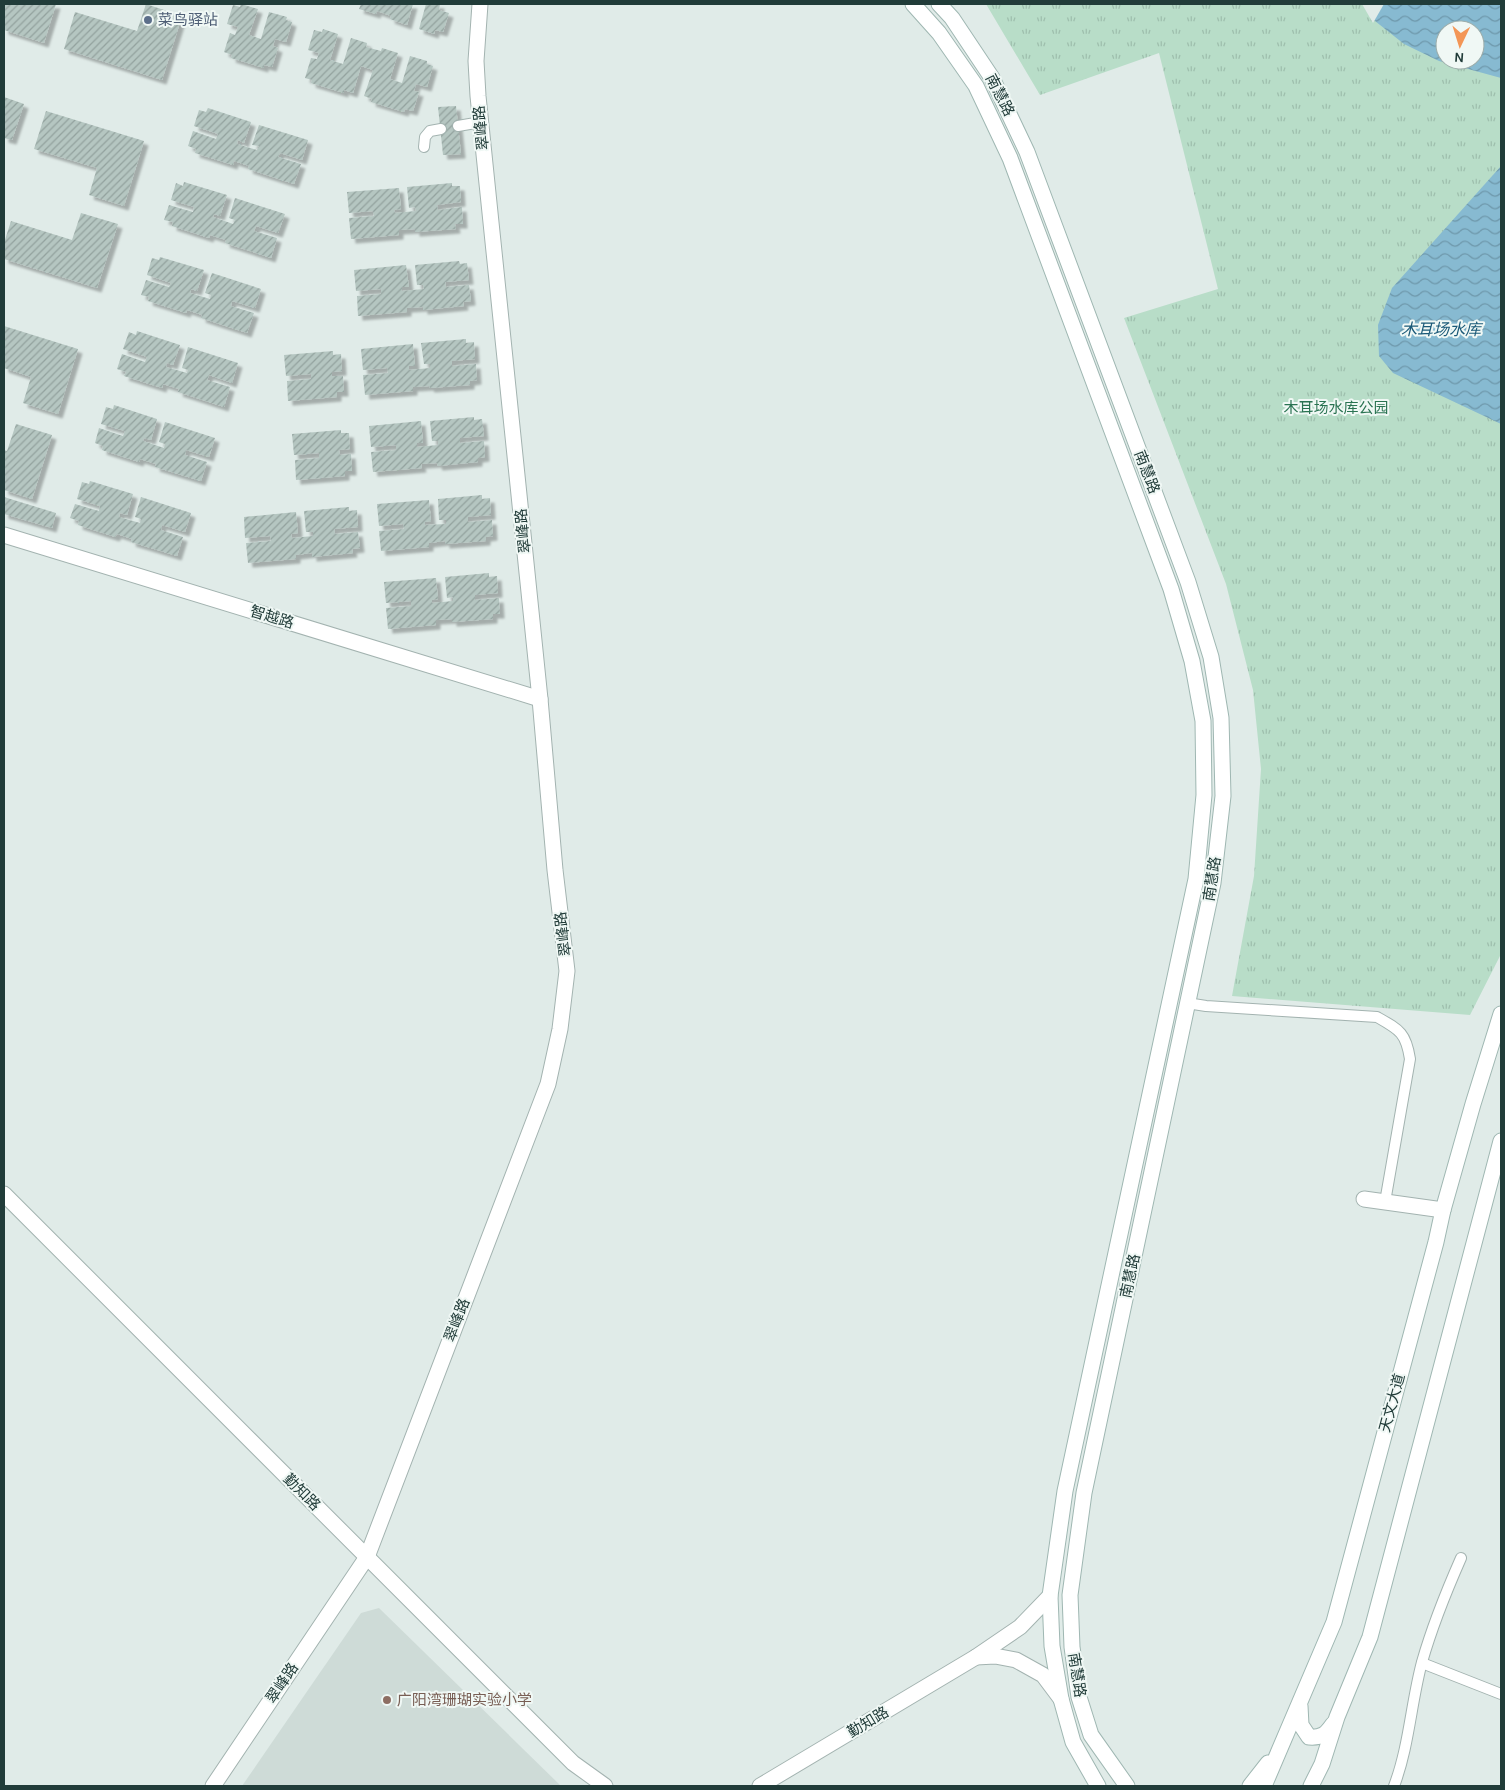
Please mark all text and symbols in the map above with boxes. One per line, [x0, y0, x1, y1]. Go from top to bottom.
place label: 菜鸟驿站 [158, 11, 218, 29]
marker: 菜鸟驿站 [142, 14, 154, 26]
north arrow [1435, 20, 1485, 70]
text: N [1454, 49, 1465, 66]
street label: 南慧路 [982, 71, 1018, 119]
street label: 翠峰路 [470, 105, 492, 151]
water label: 木耳场水库 [1401, 320, 1484, 339]
park label: 木耳场水库公园 [1283, 399, 1389, 417]
street label: 南慧路 [1131, 448, 1163, 496]
street label: 翠峰路 [512, 508, 534, 554]
street label: 智越路 [248, 602, 296, 632]
street label: 南慧路 [1200, 855, 1224, 903]
street label: 翠峰路 [551, 911, 575, 957]
street label: 南慧路 [1117, 1252, 1143, 1300]
street label: 翠峰路 [441, 1296, 473, 1344]
street label: 天文大道 [1376, 1372, 1408, 1434]
street label: 勤知路 [280, 1470, 324, 1514]
street label: 南慧路 [1065, 1651, 1089, 1699]
street label: 翠峰路 [262, 1659, 302, 1707]
place label: 广阳湾珊瑚实验小学 [397, 1691, 532, 1709]
marker: 广阳湾珊瑚实验小学 [381, 1694, 393, 1706]
street label: 勤知路 [844, 1703, 892, 1741]

